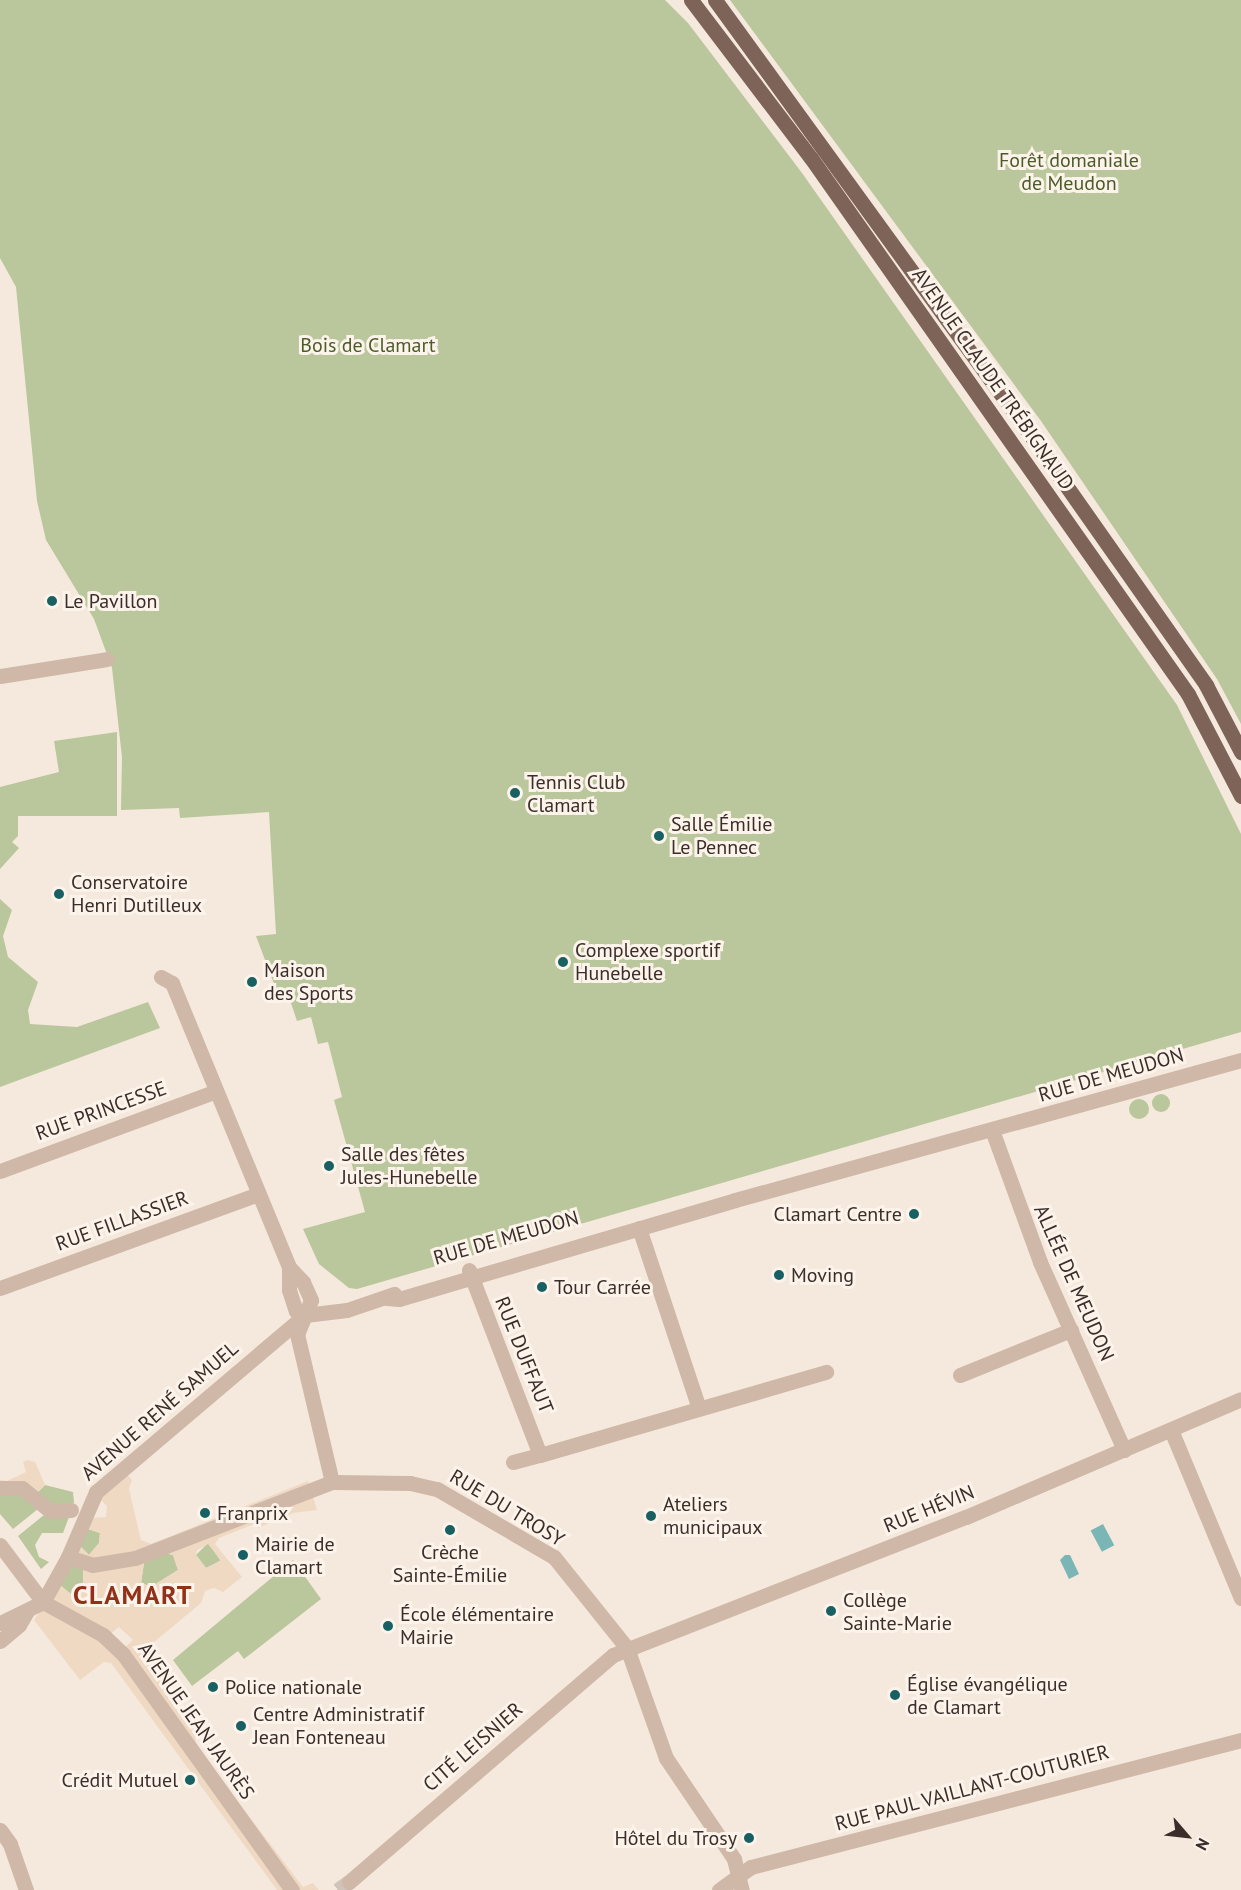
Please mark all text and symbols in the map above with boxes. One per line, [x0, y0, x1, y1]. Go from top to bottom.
park label: Forêt domaniale de Meudon [999, 148, 1139, 195]
street label: AVENUE CLAUDE TRÉBIGNAUD [907, 263, 1079, 495]
park label: Bois de Clamart [300, 333, 436, 357]
place label: Le Pavillon [64, 589, 157, 613]
marker: Le Pavillon [45, 594, 59, 608]
place label: Tennis Club Clamart [527, 770, 626, 817]
marker: Tennis Club Clamart [508, 786, 522, 800]
place label: Salle Émilie Le Pennec [671, 813, 772, 860]
marker: Salle Émilie Le Pennec [652, 829, 666, 843]
place label: Conservatoire Henri Dutilleux [71, 870, 202, 917]
marker: Conservatoire Henri Dutilleux [52, 887, 66, 901]
place label: Complexe sportif Hunebelle [575, 939, 720, 986]
marker: Complexe sportif Hunebelle [556, 955, 570, 969]
place label: Maison des Sports [264, 958, 353, 1005]
marker: Maison des Sports [245, 975, 259, 989]
street label: RUE DE MEUDON [1036, 1043, 1186, 1107]
street label: RUE PRINCESSE [32, 1076, 170, 1146]
place label: Salle des fêtes Jules-Hunebelle [341, 1142, 477, 1189]
marker: Salle des fêtes Jules-Hunebelle [322, 1159, 336, 1173]
street label: RUE FILLASSIER [52, 1186, 192, 1256]
street label: ALLÉE DE MEUDON [1029, 1201, 1119, 1365]
place label: Clamart Centre [774, 1202, 902, 1226]
street label: RUE DE MEUDON [431, 1206, 581, 1270]
marker: Clamart Centre [907, 1207, 921, 1221]
place label: Moving [791, 1263, 854, 1287]
marker: Moving [772, 1268, 786, 1282]
place label: Tour Carrée [554, 1275, 651, 1299]
marker: Tour Carrée [535, 1280, 549, 1294]
street label: RUE DUFFAUT [490, 1293, 558, 1417]
street label: AVENUE RENÉ SAMUEL [77, 1336, 243, 1486]
street label: RUE DU TROSY [445, 1464, 569, 1552]
street label: RUE HÉVIN [880, 1480, 978, 1538]
place label: Ateliers municipaux [663, 1492, 763, 1539]
place label: Franprix [217, 1501, 288, 1525]
marker: Franprix [198, 1506, 212, 1520]
marker: Ateliers municipaux [644, 1509, 658, 1523]
marker: Crèche Sainte-Émilie [443, 1523, 457, 1537]
place label: Mairie de Clamart [255, 1532, 335, 1579]
place label: Crèche Sainte-Émilie [393, 1540, 507, 1587]
marker: Mairie de Clamart [236, 1548, 250, 1562]
district label: CLAMART [73, 1579, 193, 1611]
place label: Collège Sainte-Marie [843, 1588, 952, 1635]
place label: École élémentaire Mairie [400, 1602, 554, 1649]
marker: Collège Sainte-Marie [824, 1604, 838, 1618]
marker: École élémentaire Mairie [381, 1619, 395, 1633]
street label: AVENUE JEAN JAURÈS [133, 1638, 259, 1804]
place label: Église évangélique de Clamart [907, 1672, 1068, 1719]
place label: Police nationale [225, 1675, 362, 1699]
marker: Police nationale [206, 1680, 220, 1694]
marker: Église évangélique de Clamart [888, 1688, 902, 1702]
street label: CITÉ LEISNIER [418, 1697, 528, 1797]
place label: Centre Administratif Jean Fonteneau [253, 1702, 425, 1749]
marker: Centre Administratif Jean Fonteneau [234, 1719, 248, 1733]
street label: RUE PAUL VAILLANT-COUTURIER [832, 1740, 1112, 1836]
place label: Crédit Mutuel [62, 1768, 178, 1792]
marker: Crédit Mutuel [183, 1773, 197, 1787]
north arrow [1157, 1806, 1217, 1866]
place label: Hôtel du Trosy [614, 1826, 737, 1850]
marker: Hôtel du Trosy [742, 1831, 756, 1845]
text: N [1192, 1835, 1214, 1854]

